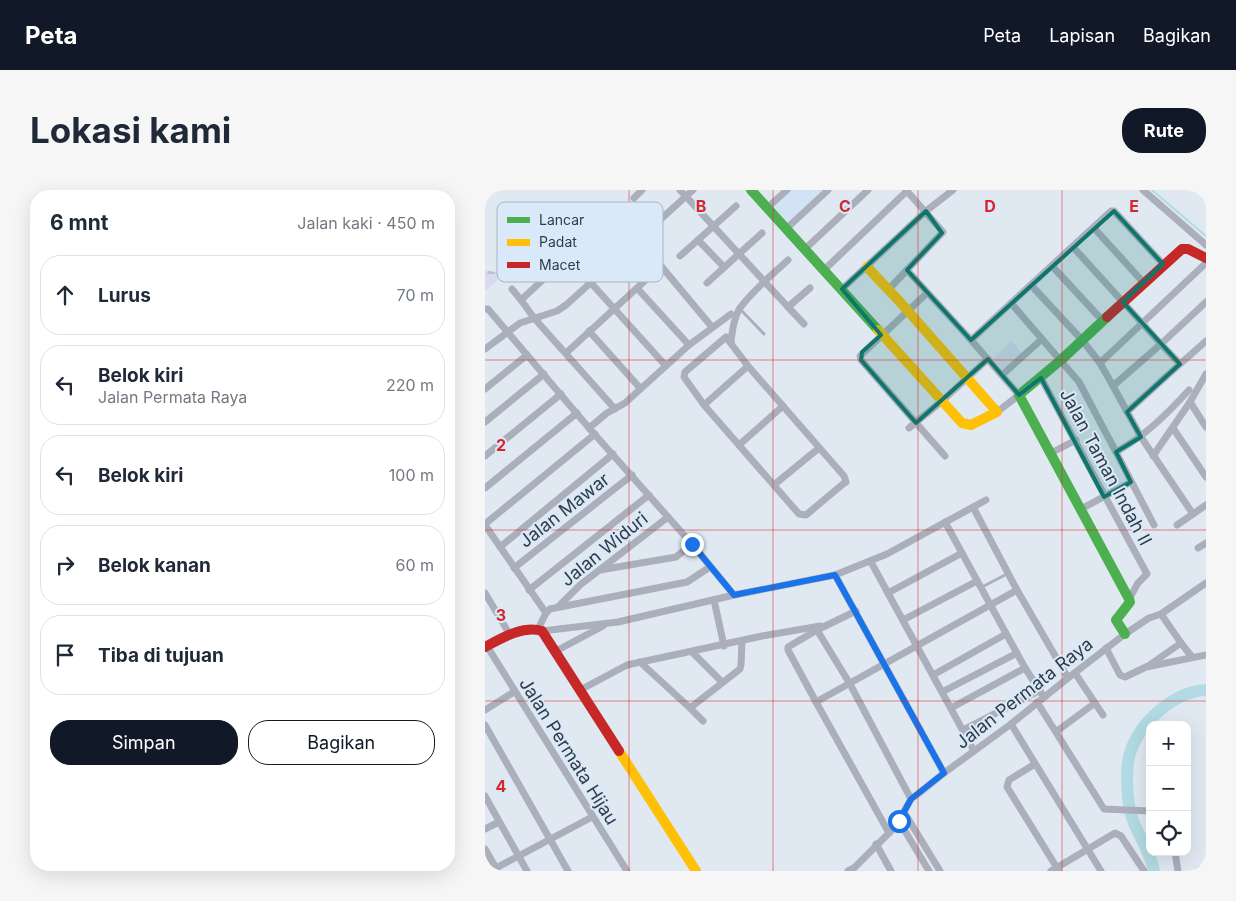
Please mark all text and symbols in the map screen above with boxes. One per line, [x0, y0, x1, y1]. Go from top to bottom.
text: Peta [25, 21, 78, 50]
text: Peta [983, 25, 1021, 46]
text: Lapisan [1049, 25, 1115, 46]
text: Bagikan [1143, 25, 1211, 46]
button: Rute [1122, 108, 1206, 153]
text: Lokasi kami [30, 109, 231, 151]
text: B [696, 196, 706, 216]
text: C [839, 196, 851, 216]
text: D [984, 196, 996, 216]
text: E [1129, 196, 1139, 216]
legend [497, 202, 663, 282]
text: 6 mnt [50, 210, 109, 235]
text: Lancar [539, 211, 584, 228]
text: Jalan kaki · 450 m [297, 213, 435, 233]
text: Padat [539, 233, 577, 250]
text: Macet [539, 256, 581, 273]
icon: ahead [51, 281, 79, 309]
text: Lurus [98, 284, 151, 307]
text: 70 m [397, 285, 434, 305]
text: Belok kiri [98, 364, 183, 387]
icon: left [51, 371, 79, 399]
text: 220 m [386, 375, 434, 395]
street label: Jalan Taman Indah II [1056, 385, 1156, 549]
text: Jalan Permata Raya [98, 387, 247, 407]
text: 2 [496, 435, 506, 455]
icon: left [51, 461, 79, 489]
text: Belok kiri [98, 464, 183, 487]
text: 100 m [389, 465, 434, 485]
street label: Jalan Mawar [515, 468, 613, 552]
street label: Jalan Widuri [556, 508, 652, 590]
route end [681, 533, 704, 556]
icon: right [51, 551, 79, 579]
text: Belok kanan [98, 554, 211, 577]
text: 60 m [395, 555, 434, 575]
text: 3 [496, 605, 506, 625]
street label: Jalan Permata Raya [951, 633, 1097, 753]
icon: arrive [51, 641, 79, 669]
text: Tiba di tujuan [98, 644, 224, 667]
street label: Jalan Permata Hijau [515, 674, 623, 828]
button: Simpan [50, 720, 238, 765]
button: Bagikan [248, 720, 435, 765]
map controls [1146, 721, 1191, 856]
button: + [1146, 721, 1191, 766]
button: − [1146, 766, 1191, 811]
text: 4 [496, 776, 507, 796]
route start [888, 810, 911, 833]
button: locate [1146, 811, 1191, 856]

